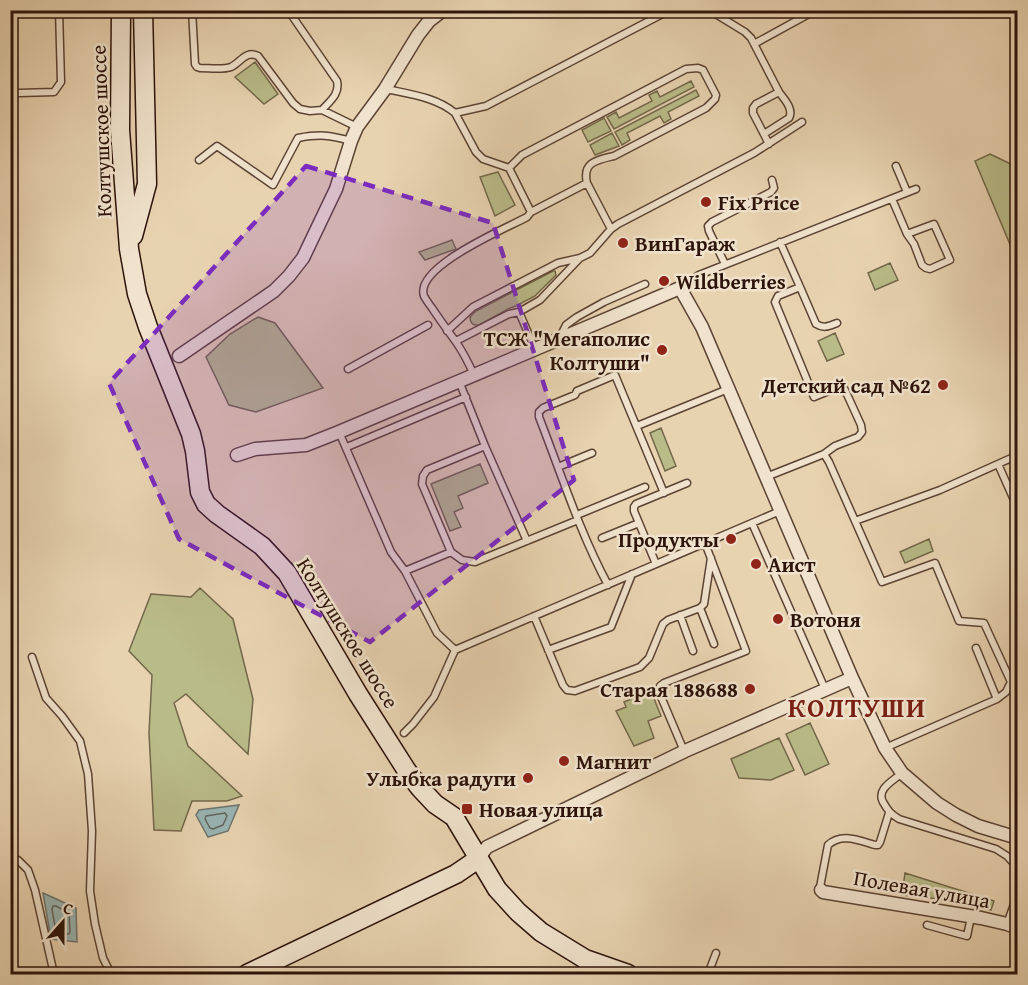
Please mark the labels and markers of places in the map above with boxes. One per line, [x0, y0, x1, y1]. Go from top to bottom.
place label: Fix Price [718, 187, 799, 218]
marker: Fix Price [699, 195, 713, 209]
place label: ВинГараж [635, 228, 735, 259]
marker: ВинГараж [616, 236, 630, 250]
place label: Wildberries [676, 266, 786, 297]
marker: Wildberries [657, 274, 671, 288]
place label: ТСЖ "Мегаполис Колтуши" [484, 323, 650, 378]
marker: ТСЖ "Мегаполис Колтуши" [655, 343, 669, 357]
place label: Детский сад №62 [761, 370, 931, 401]
marker: Детский сад №62 [936, 378, 950, 392]
place label: Продукты [618, 524, 719, 555]
marker: Продукты [724, 532, 738, 546]
place label: Аист [768, 549, 816, 580]
marker: Аист [749, 557, 763, 571]
place label: Вотоня [790, 604, 861, 635]
marker: Вотоня [771, 612, 785, 626]
place label: Старая 188688 [600, 674, 738, 705]
marker: Старая 188688 [743, 682, 757, 696]
place label: Магнит [576, 746, 652, 777]
marker: Магнит [557, 754, 571, 768]
place label: Улыбка радуги [366, 763, 516, 794]
marker: Улыбка радуги [521, 771, 535, 785]
place label: Новая улица [479, 794, 603, 825]
marker: Новая улица [460, 802, 474, 816]

